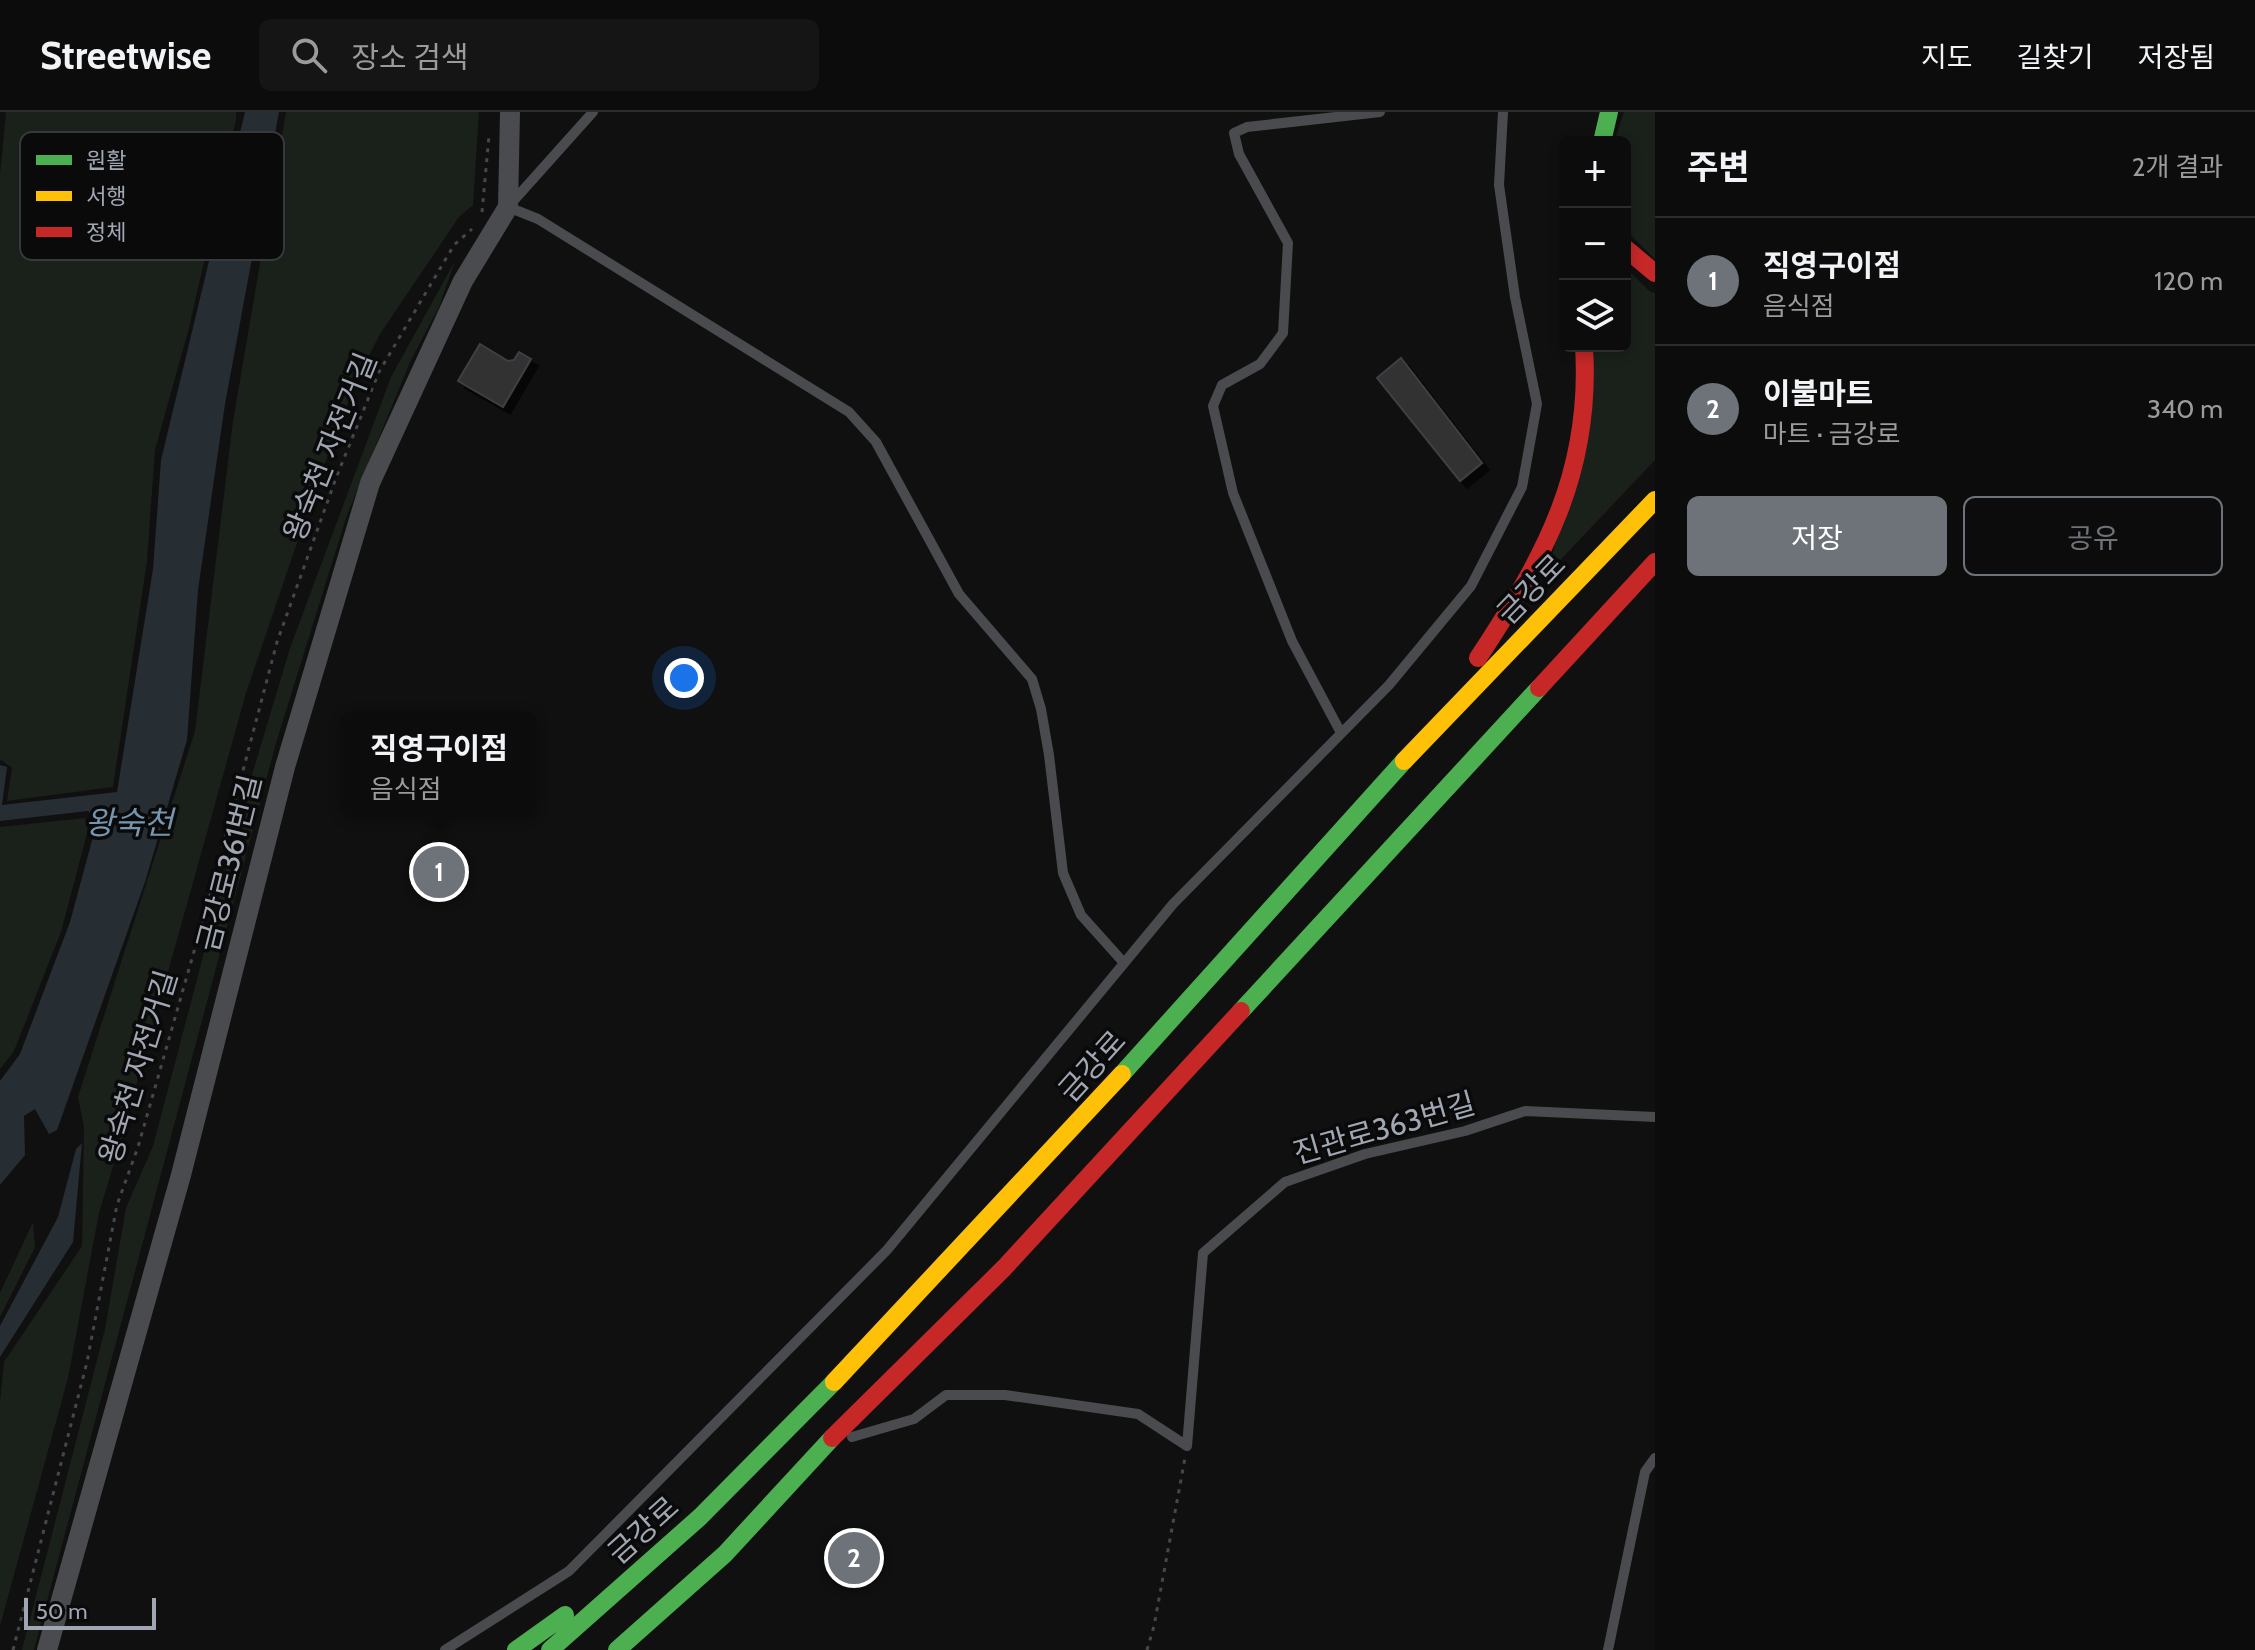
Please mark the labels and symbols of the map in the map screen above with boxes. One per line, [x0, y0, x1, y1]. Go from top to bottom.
legend [20, 132, 284, 260]
text: 원활 [86, 147, 126, 174]
text: 서행 [86, 183, 126, 210]
text: 정체 [86, 219, 126, 246]
street label: 왕숙천 자전거길 [275, 347, 385, 547]
street label: 금강로 [1489, 546, 1573, 632]
your location [664, 658, 704, 698]
street label: 금강로361번길 [189, 771, 269, 955]
water label: 왕숙천 [85, 803, 177, 842]
pin: 1 [413, 842, 465, 902]
street label: 왕숙천 자전거길 [91, 966, 185, 1168]
street label: 금강로 [1051, 1023, 1133, 1109]
street label: 진관로363번길 [1289, 1084, 1479, 1172]
street label: 금강로 [600, 1489, 686, 1571]
pin: 2 [828, 1528, 880, 1588]
scale bar [24, 1594, 156, 1630]

